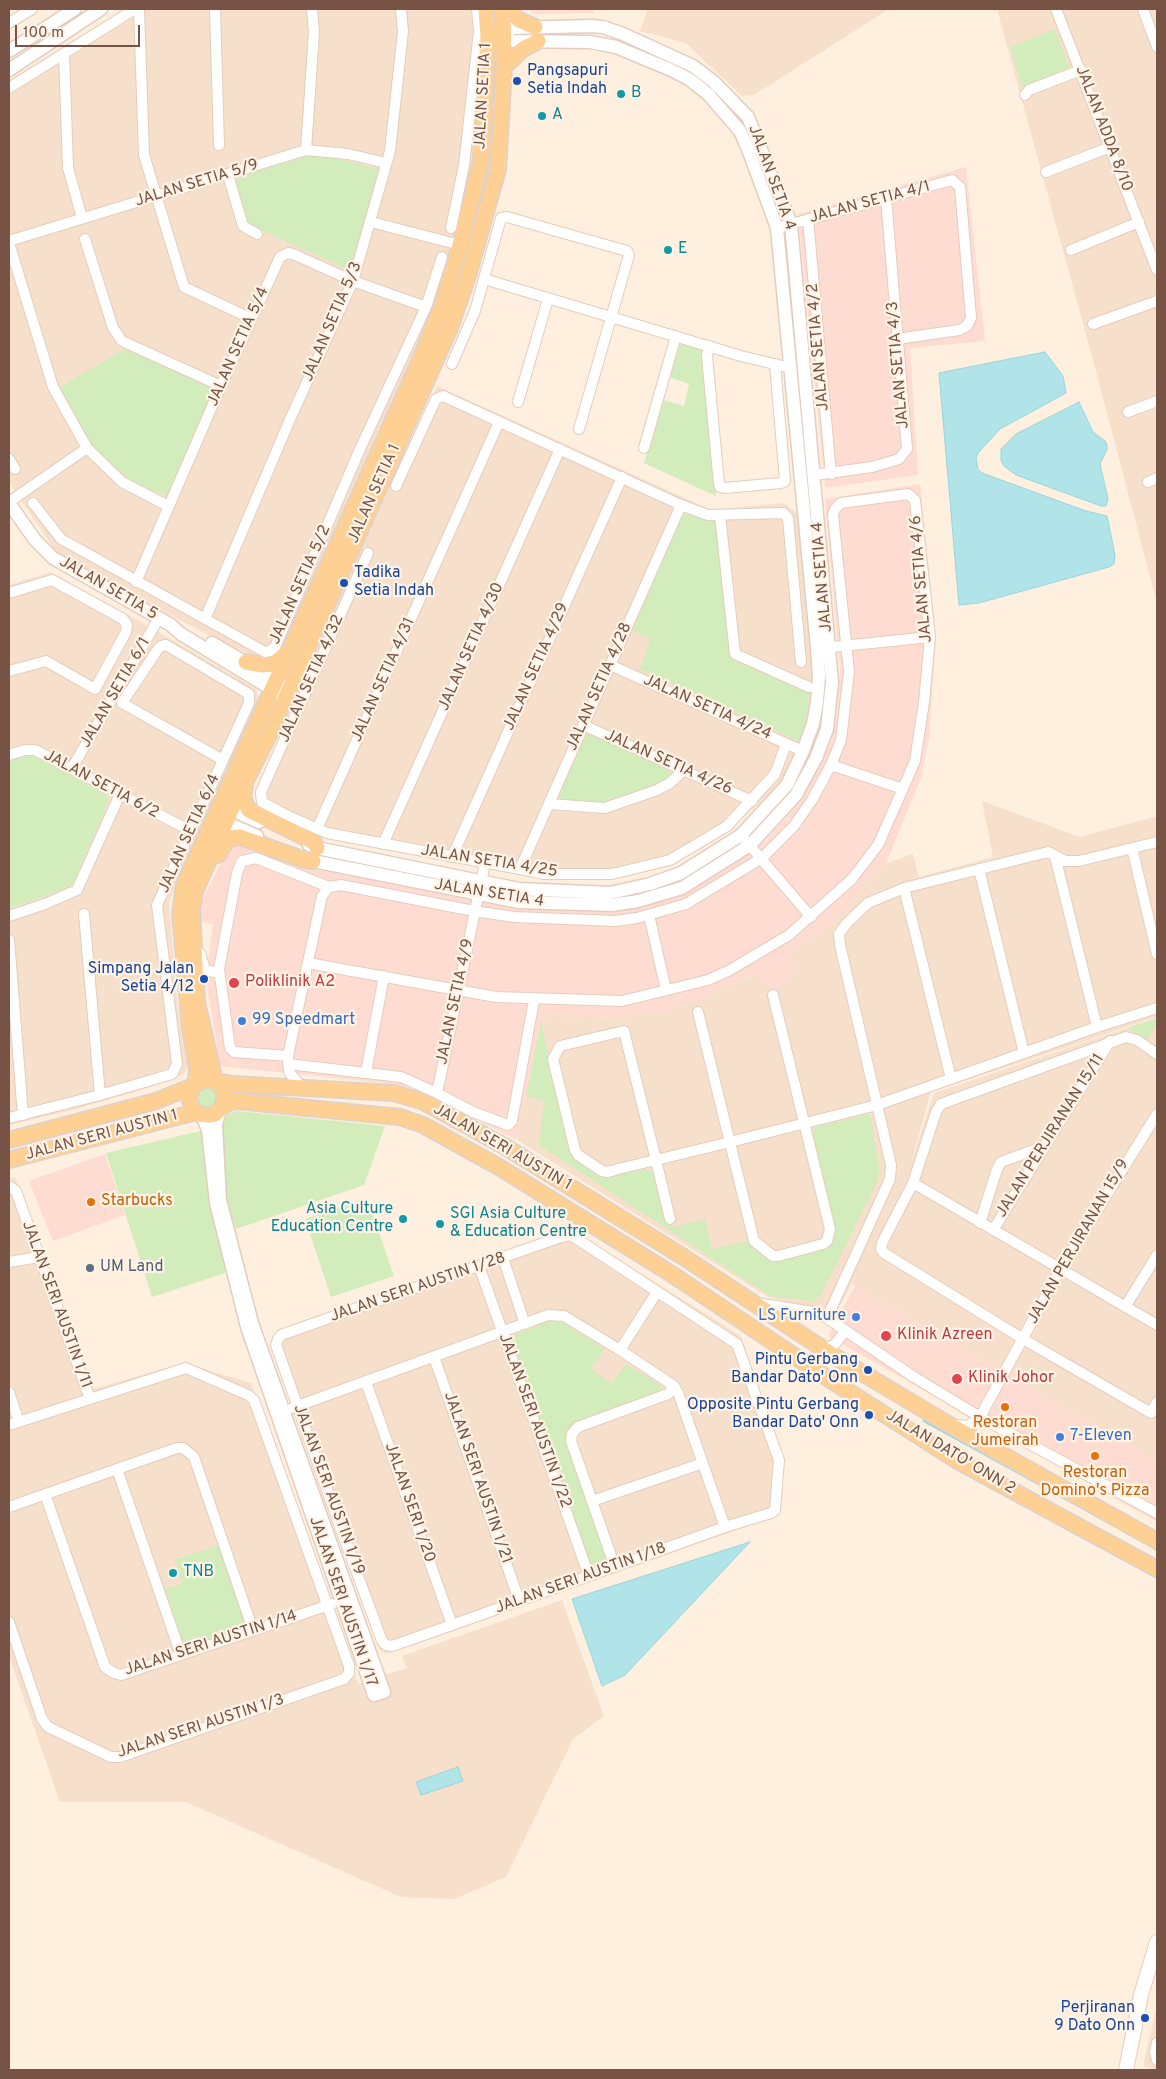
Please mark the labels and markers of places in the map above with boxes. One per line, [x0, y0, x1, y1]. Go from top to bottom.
place label: Pangsapuri Setia Indah [527, 62, 608, 100]
marker: Pangsapuri Setia Indah [511, 75, 523, 87]
place label: B [631, 84, 641, 104]
marker: B [615, 88, 627, 100]
place label: A [552, 106, 563, 126]
marker: A [536, 110, 548, 122]
place label: E [678, 240, 688, 260]
marker: E [662, 244, 674, 256]
place label: Tadika Setia Indah [354, 564, 434, 602]
marker: Tadika Setia Indah [338, 577, 350, 589]
place label: Simpang Jalan Setia 4/12 [88, 960, 194, 998]
marker: Simpang Jalan Setia 4/12 [198, 973, 210, 985]
place label: Poliklinik A2 [245, 973, 335, 993]
marker: Poliklinik A2 [227, 976, 241, 990]
place label: 99 Speedmart [252, 1011, 355, 1031]
marker: 99 Speedmart [236, 1015, 248, 1027]
place label: Starbucks [101, 1192, 173, 1212]
marker: Starbucks [85, 1196, 97, 1208]
place label: Asia Culture Education Centre [271, 1200, 393, 1238]
place label: SGI Asia Culture & Education Centre [450, 1205, 587, 1243]
marker: Asia Culture Education Centre [397, 1213, 409, 1225]
marker: SGI Asia Culture & Education Centre [434, 1218, 446, 1230]
place label: UM Land [100, 1258, 163, 1278]
marker: UM Land [84, 1262, 96, 1274]
place label: LS Furniture [758, 1307, 846, 1327]
marker: LS Furniture [850, 1311, 862, 1323]
place label: Klinik Azreen [897, 1326, 993, 1346]
marker: Klinik Azreen [879, 1329, 893, 1343]
place label: Pintu Gerbang Bandar Dato' Onn [731, 1351, 858, 1389]
marker: Pintu Gerbang Bandar Dato' Onn [862, 1364, 874, 1376]
place label: Klinik Johor [968, 1369, 1054, 1389]
marker: Klinik Johor [950, 1372, 964, 1386]
place label: Opposite Pintu Gerbang Bandar Dato' Onn [687, 1396, 859, 1434]
marker: Restoran Jumeirah [999, 1401, 1011, 1413]
marker: Opposite Pintu Gerbang Bandar Dato' Onn [863, 1409, 875, 1421]
place label: Restoran Jumeirah [971, 1414, 1039, 1452]
place label: 7-Eleven [1070, 1427, 1132, 1447]
marker: 7-Eleven [1054, 1431, 1066, 1443]
marker: Restoran Domino's Pizza [1089, 1450, 1101, 1462]
place label: Restoran Domino's Pizza [1041, 1464, 1149, 1502]
place label: TNB [183, 1563, 214, 1583]
marker: TNB [167, 1567, 179, 1579]
place label: Perjiranan 9 Dato Onn [1054, 1999, 1135, 2037]
marker: Perjiranan 9 Dato Onn [1139, 2012, 1151, 2024]

